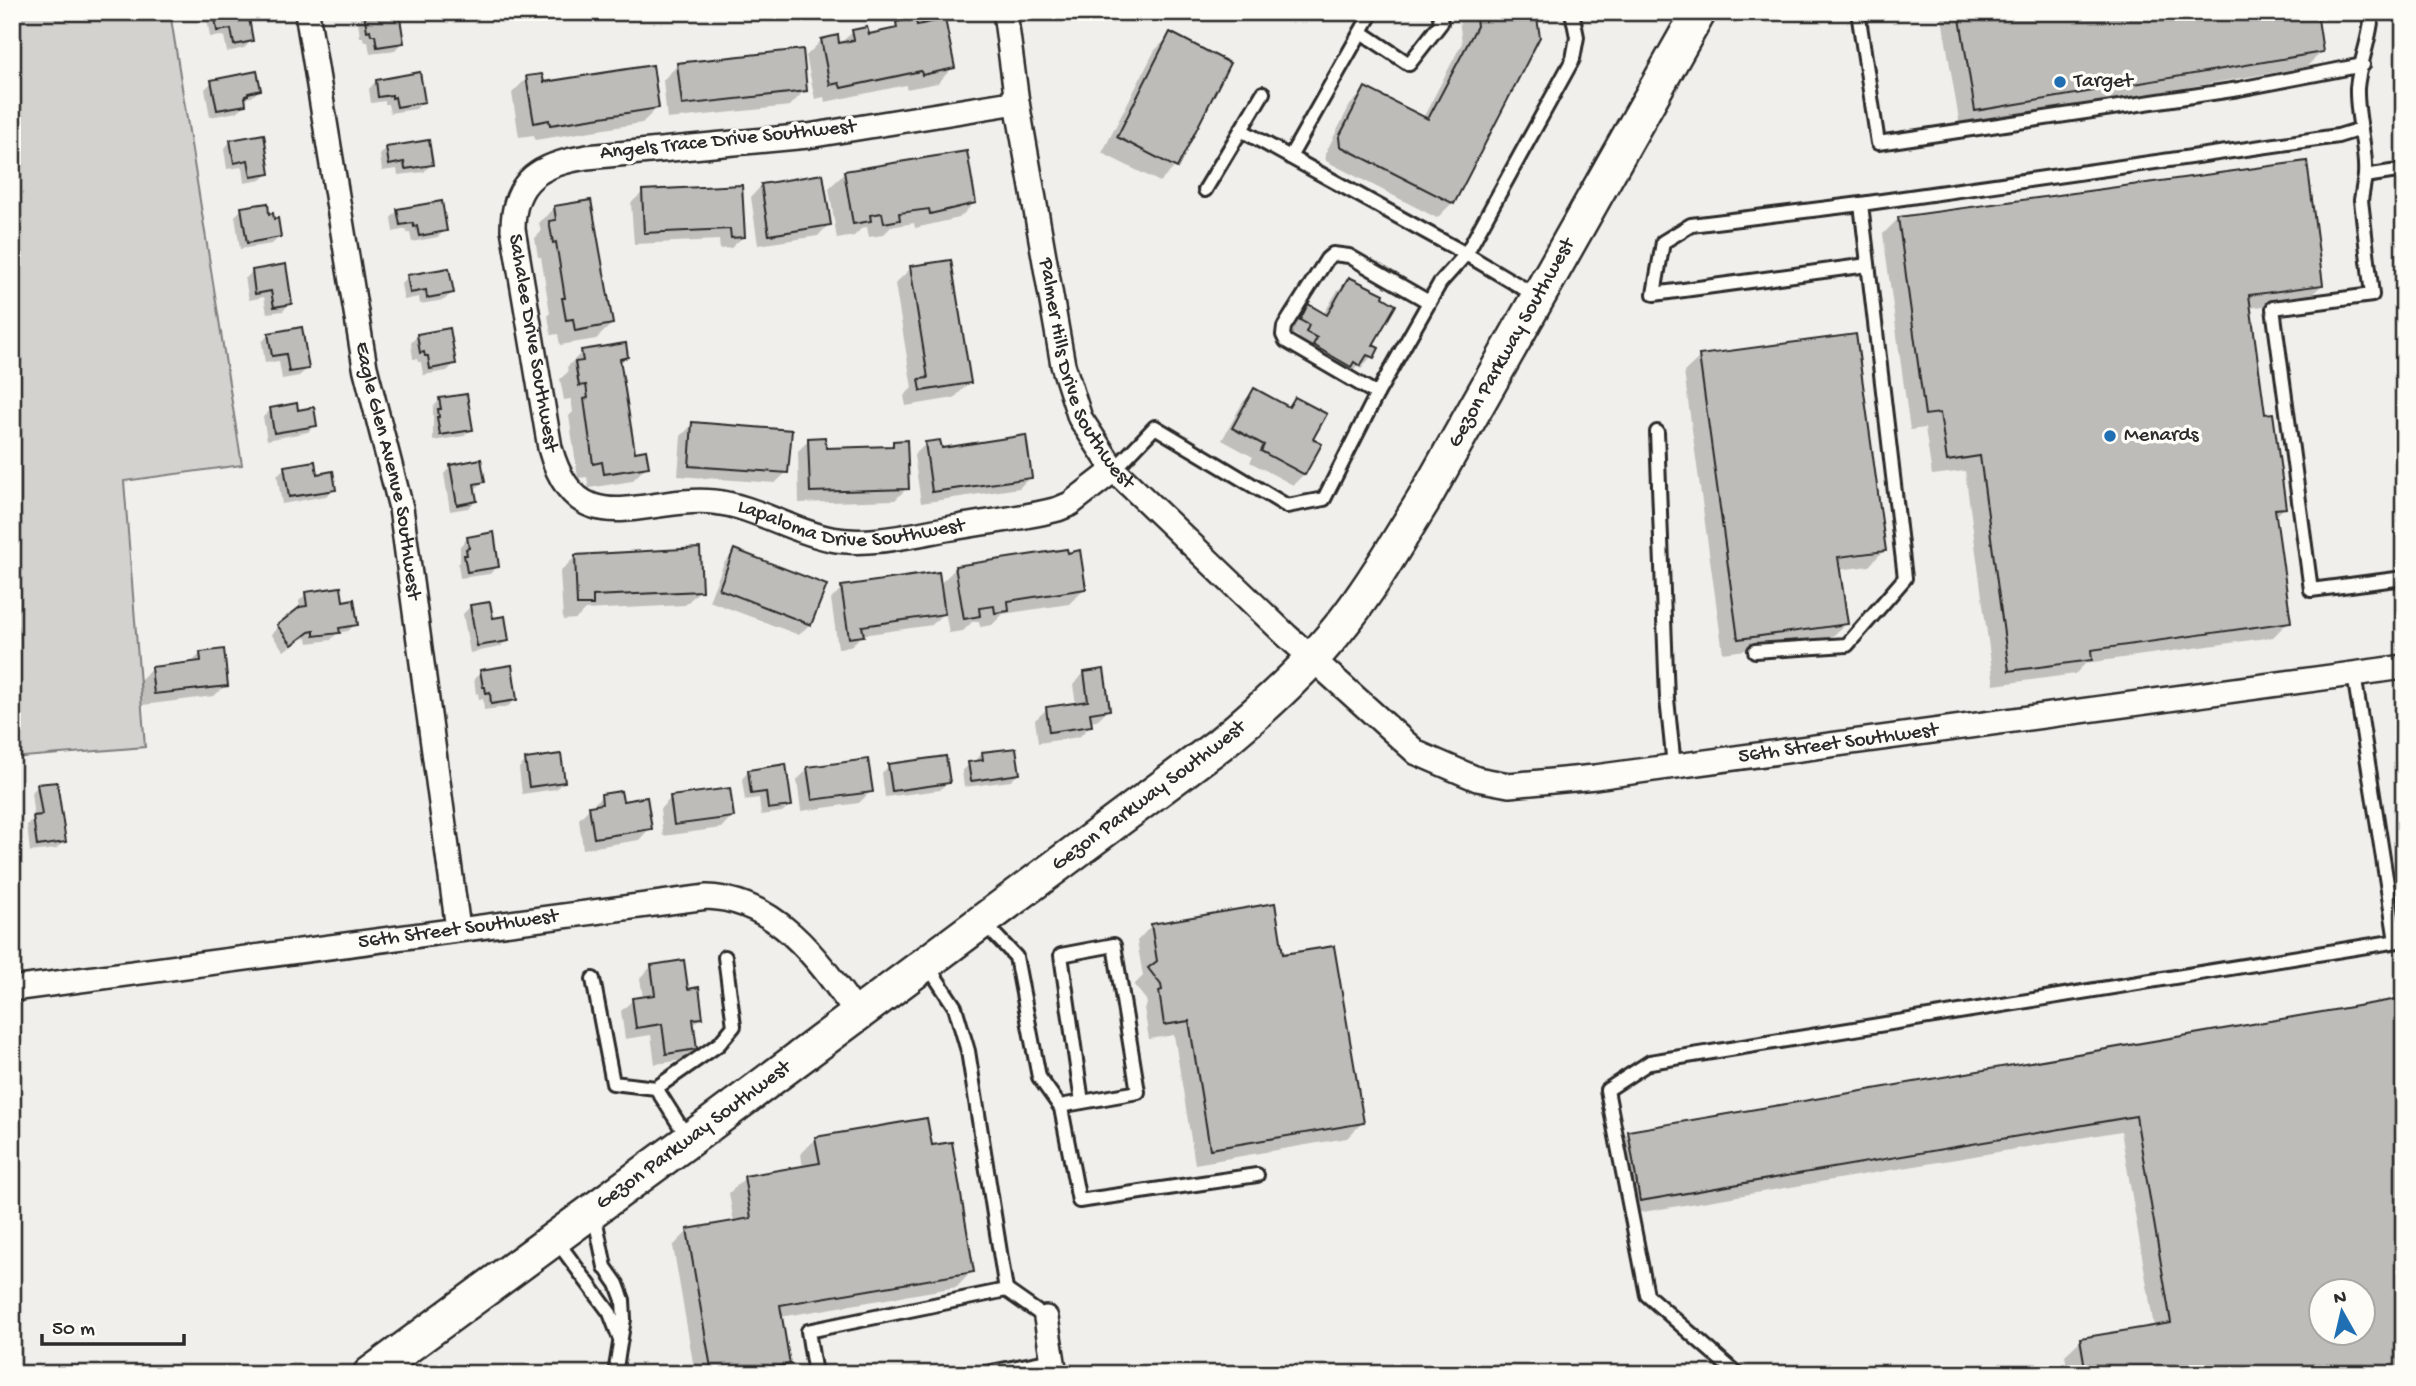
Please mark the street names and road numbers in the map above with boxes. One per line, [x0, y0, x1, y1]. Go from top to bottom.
street label: Angels Trace Drive Southwest [599, 115, 860, 167]
street label: Sahalee Drive Southwest [502, 232, 563, 456]
street label: Gezon Parkway Southwest [1443, 232, 1582, 452]
street label: Palmer Hills Drive Southwest [1032, 255, 1141, 497]
street label: Eagle Glen Avenue Southwest [349, 340, 426, 603]
street label: Lapaloma Drive Southwest [735, 495, 969, 554]
street label: Gezon Parkway Southwest [1047, 713, 1253, 877]
street label: 56th Street Southwest [1737, 718, 1942, 770]
street label: 56th Street Southwest [357, 904, 562, 956]
street label: Gezon Parkway Southwest [591, 1054, 798, 1216]

